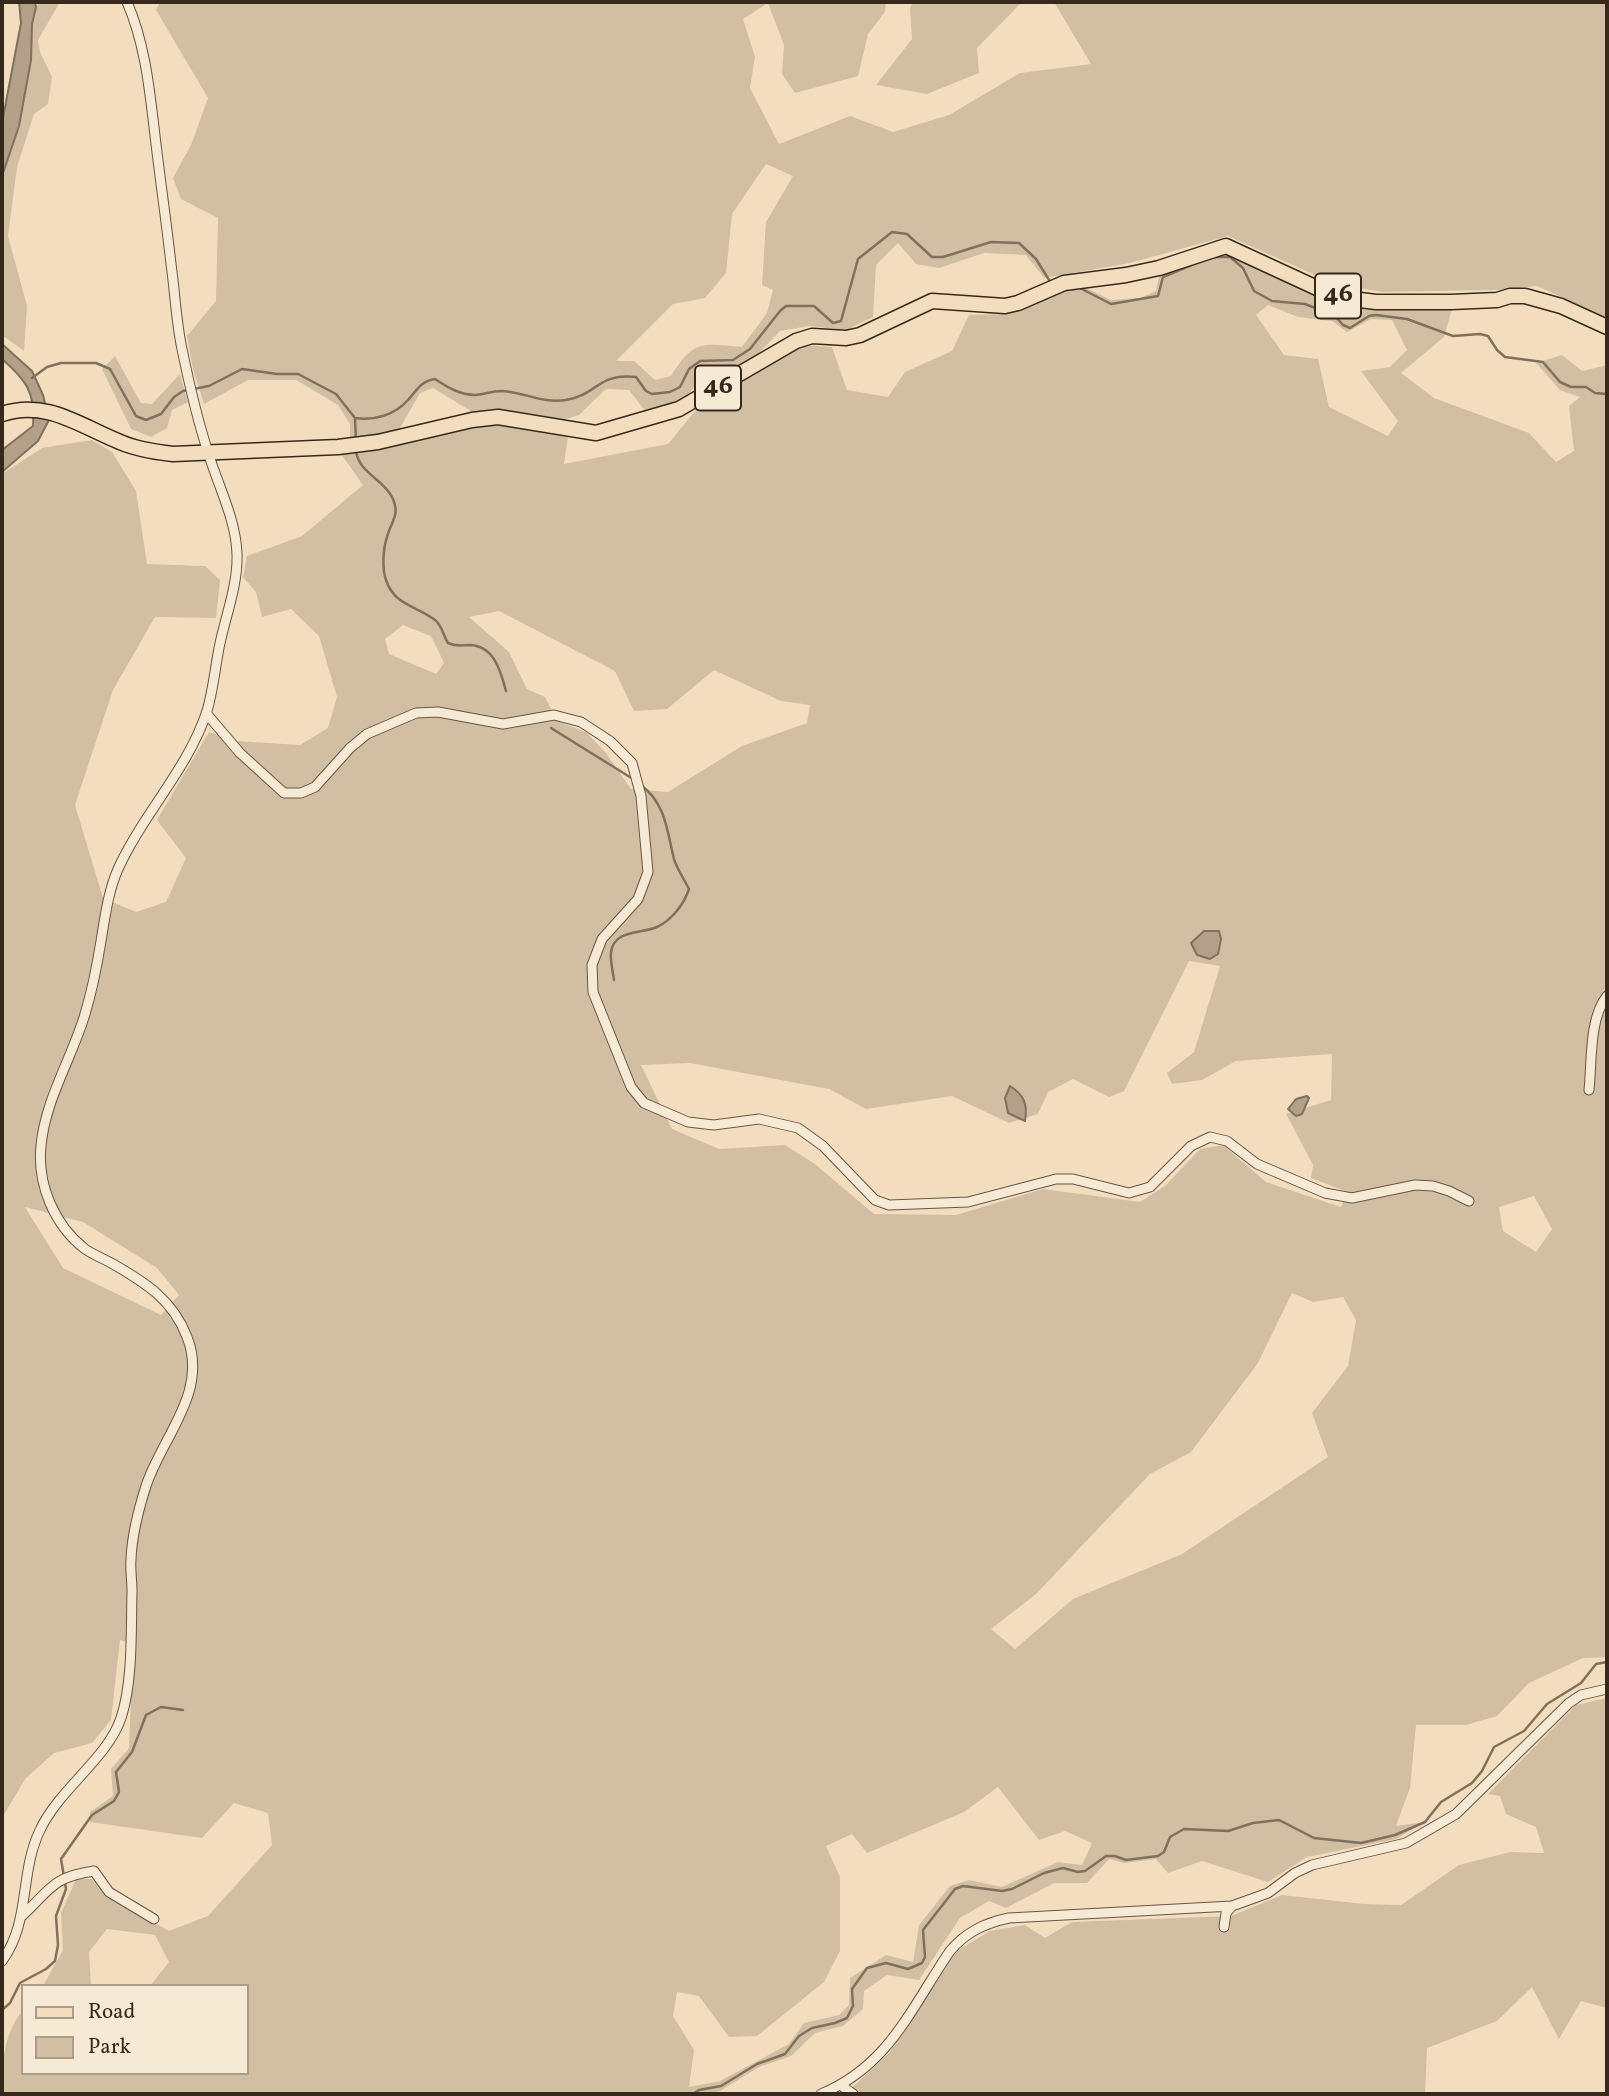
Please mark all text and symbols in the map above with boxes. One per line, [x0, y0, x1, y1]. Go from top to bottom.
road number: 46 [1315, 274, 1361, 318]
road number: 46 [695, 366, 741, 410]
legend [21, 1984, 248, 2075]
text: Road [88, 1998, 135, 2027]
text: Park [88, 2033, 131, 2062]

